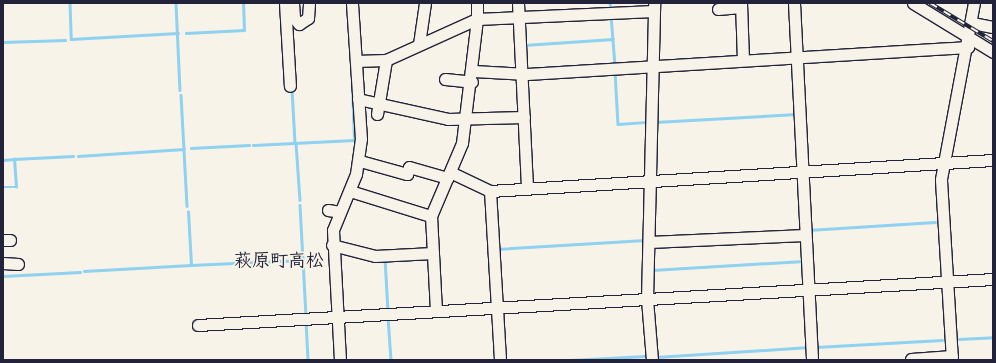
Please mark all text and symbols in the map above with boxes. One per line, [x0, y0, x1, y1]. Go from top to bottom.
district label: 萩原町高松 [234, 252, 324, 274]

